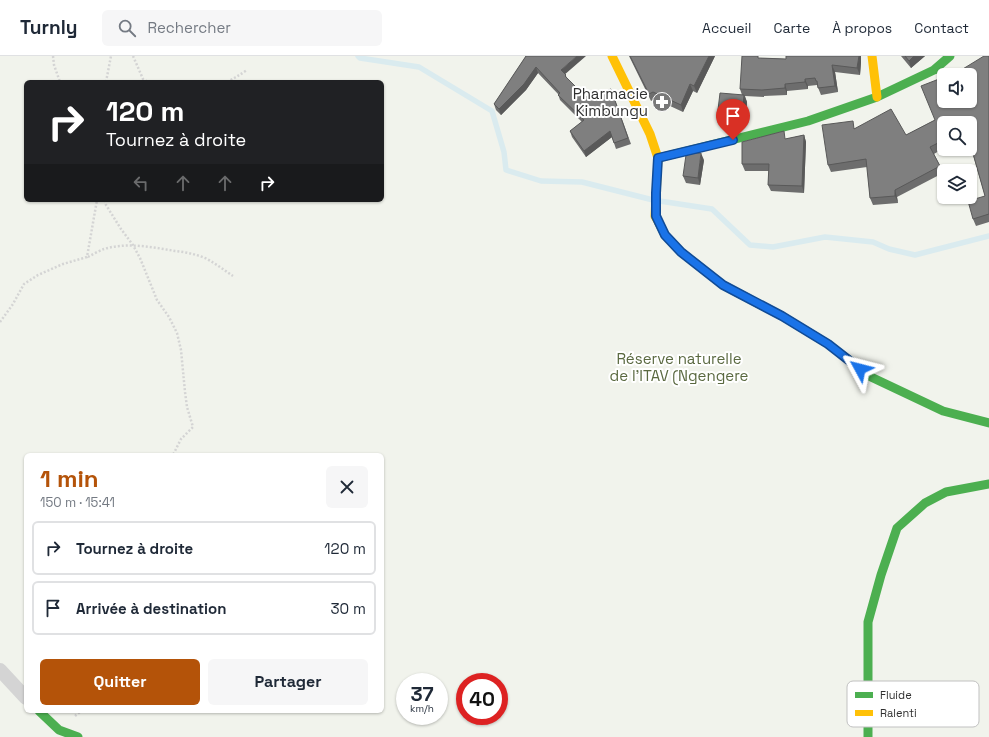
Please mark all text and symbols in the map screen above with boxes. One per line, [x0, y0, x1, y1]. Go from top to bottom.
search box [102, 10, 382, 46]
text: Turnly [20, 15, 78, 40]
icon: search [116, 17, 138, 39]
text: Rechercher [148, 18, 231, 37]
text: Accueil [702, 19, 751, 37]
text: Carte [773, 19, 810, 37]
text: À propos [832, 19, 892, 37]
text: Contact [914, 19, 969, 37]
map controls [937, 68, 977, 204]
button: sound [937, 68, 977, 108]
place label: Pharmacie Kimbungu [573, 84, 648, 120]
pharmacy icon: Pharmacie Kimbungu [651, 91, 673, 113]
text: 120 m [106, 93, 184, 129]
icon: right [40, 96, 92, 148]
pin [716, 99, 750, 140]
icon: arrive [722, 105, 744, 127]
button: search [937, 116, 977, 156]
text: Tournez à droite [106, 128, 246, 151]
button: layers [937, 164, 977, 204]
icon: left [130, 172, 152, 194]
icon: ahead [172, 172, 194, 194]
icon: ahead [214, 172, 236, 194]
icon: right [256, 172, 278, 194]
position arrow [839, 348, 881, 390]
park label: Réserve naturelle de l'ITAV (Ngengere [610, 349, 749, 386]
text: 1 min [40, 463, 99, 494]
button: close [326, 466, 368, 508]
text: 150 m · 15:41 [40, 494, 115, 511]
icon: right [42, 537, 64, 559]
text: Tournez à droite [76, 539, 193, 558]
text: 120 m [324, 539, 366, 558]
icon: arrive [42, 597, 64, 619]
text: Arrivée à destination [76, 599, 226, 618]
text: 30 m [331, 599, 366, 618]
button: Quitter [40, 659, 200, 705]
button: Partager [208, 659, 368, 705]
speed limit sign: 40 [456, 673, 508, 725]
text: 37 [410, 681, 434, 707]
legend [847, 681, 979, 727]
text: Fluide [880, 688, 912, 702]
text: km/h [410, 702, 434, 715]
text: Ralenti [880, 706, 917, 720]

